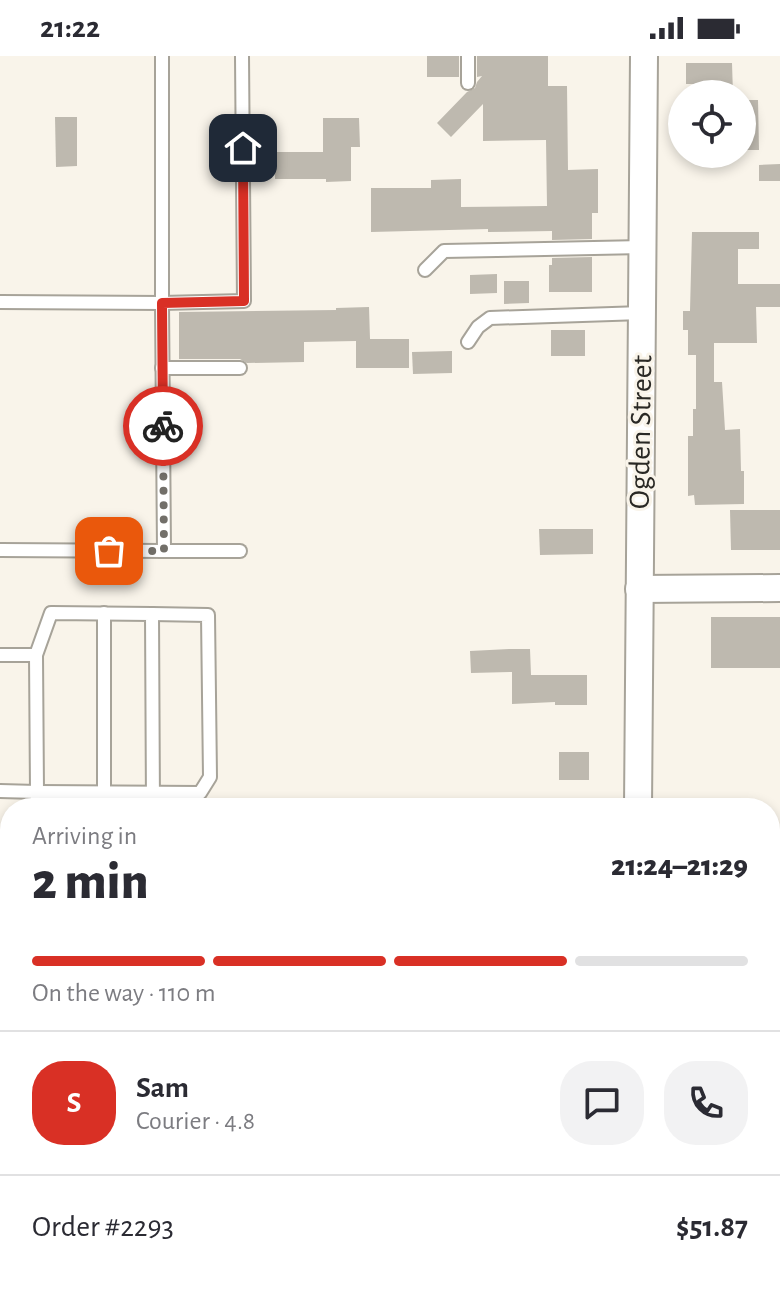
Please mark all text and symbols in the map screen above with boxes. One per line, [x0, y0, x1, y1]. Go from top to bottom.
text: 21:22 [40, 13, 100, 43]
map controls [668, 80, 756, 168]
button: locate [668, 80, 756, 168]
pin [209, 114, 277, 182]
icon: home [221, 126, 265, 170]
street label: Ogden Street [625, 354, 657, 509]
courier [123, 386, 203, 466]
icon: bike [141, 404, 185, 448]
pin [75, 517, 143, 585]
icon: bag [87, 529, 131, 573]
text: Arriving in [32, 823, 137, 849]
text: 21:24–21:29 [611, 851, 748, 881]
text: 2 min [32, 856, 148, 908]
text: On the way · 110 m [32, 980, 215, 1006]
button: chat [560, 1061, 644, 1145]
button: phone [664, 1061, 748, 1145]
text: Sam [136, 1073, 189, 1103]
text: S [67, 1088, 81, 1118]
text: Courier · 4.8 [136, 1108, 255, 1134]
text: Order #2293 [32, 1212, 174, 1242]
text: $51.87 [676, 1212, 748, 1242]

